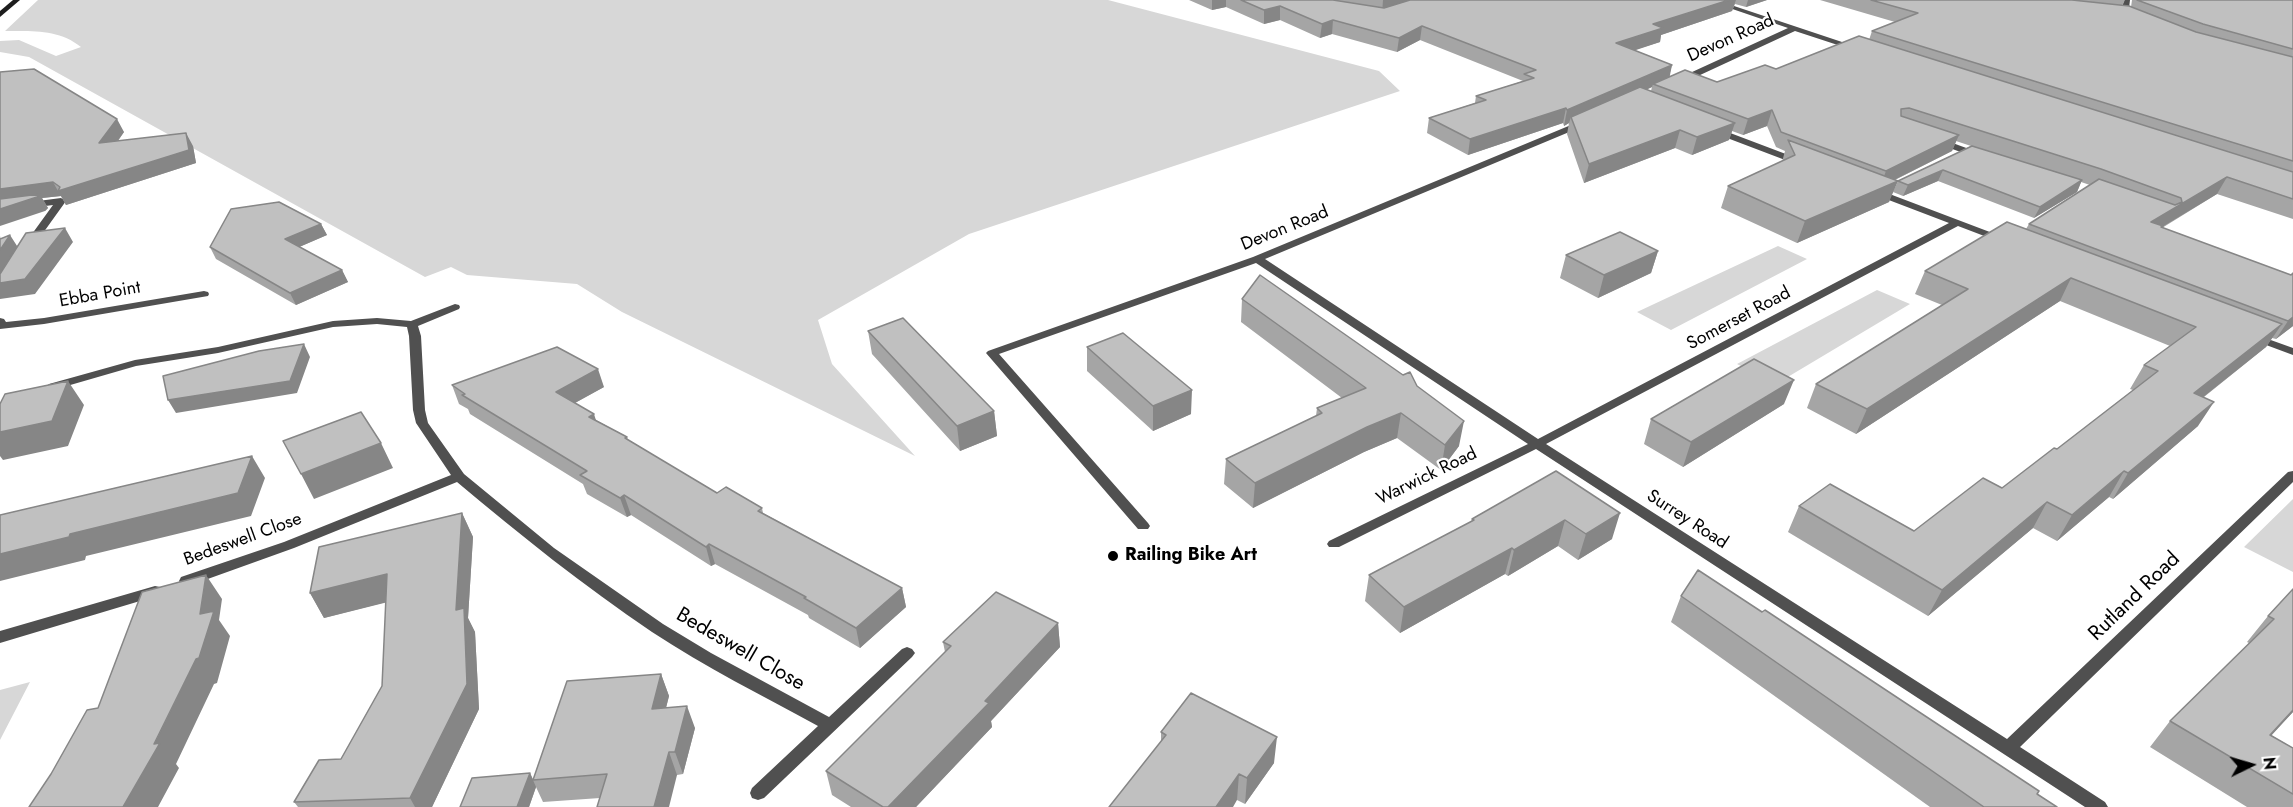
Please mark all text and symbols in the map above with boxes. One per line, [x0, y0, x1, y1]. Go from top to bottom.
street label: Devon Road [1684, 10, 1778, 68]
street label: Devon Road [1238, 202, 1332, 256]
street label: Ebba Point [58, 277, 142, 313]
street label: Somerset Road [1683, 283, 1795, 355]
street label: Warwick Road [1373, 443, 1481, 511]
street label: Surrey Road [1642, 486, 1732, 554]
street label: Bedeswell Close [181, 509, 305, 571]
place label: Railing Bike Art [1125, 545, 1257, 567]
street label: Rutland Road [2084, 547, 2186, 647]
marker: Railing Bike Art [1106, 549, 1120, 563]
street label: Bedeswell Close [671, 603, 809, 697]
north arrow [2221, 735, 2281, 795]
text: N [2257, 756, 2281, 771]

